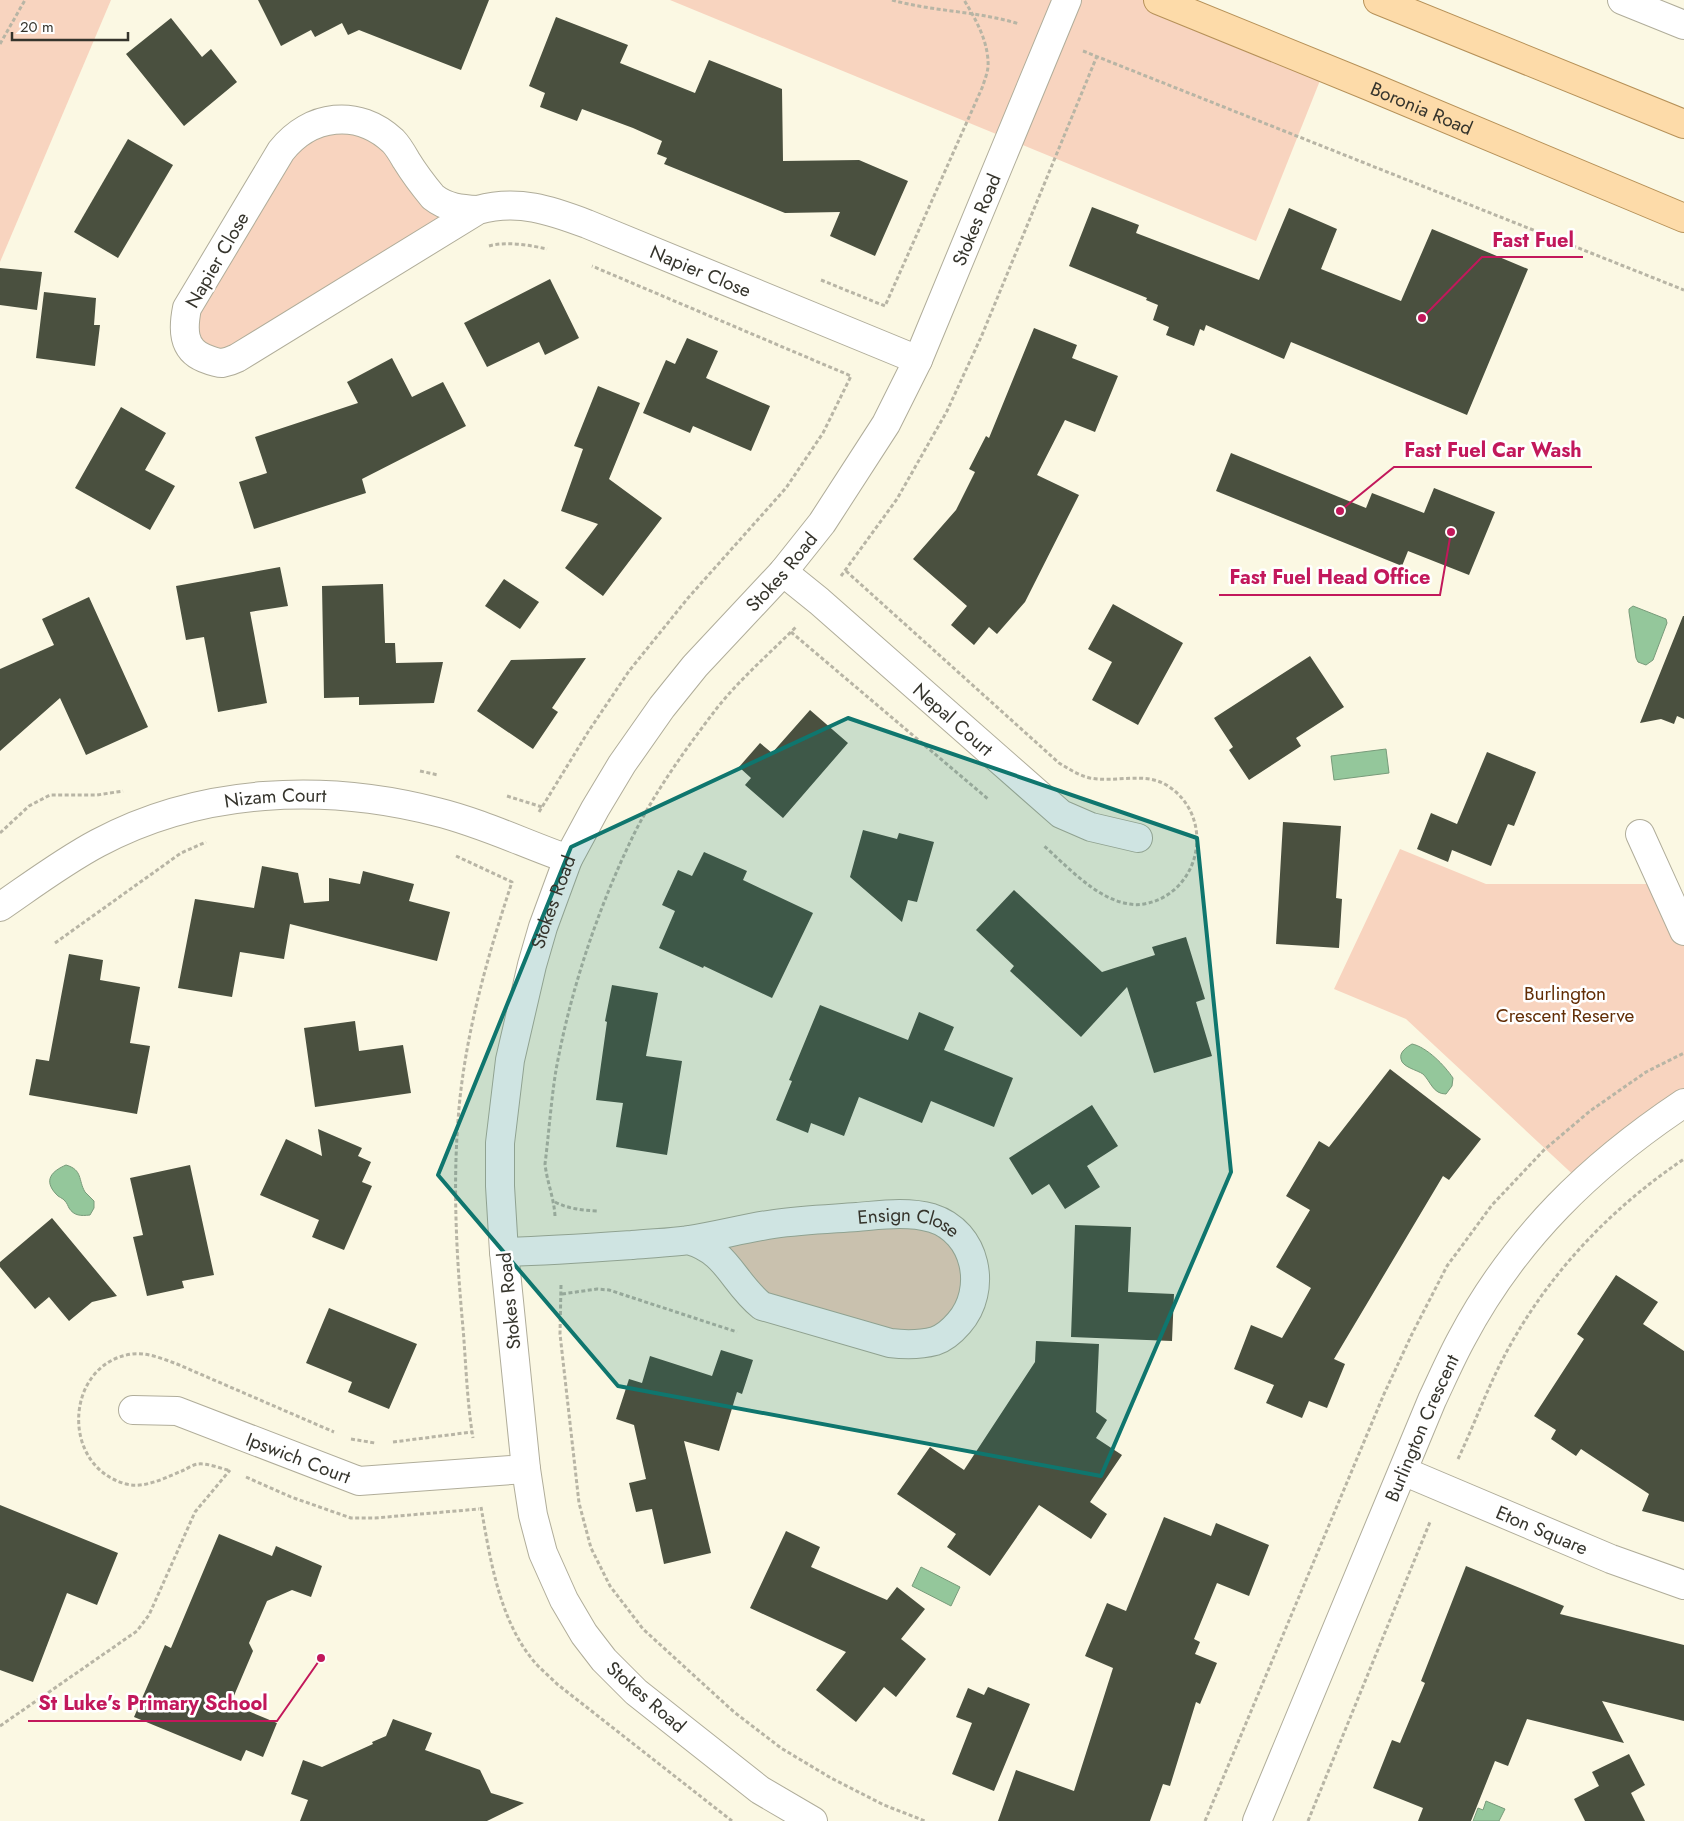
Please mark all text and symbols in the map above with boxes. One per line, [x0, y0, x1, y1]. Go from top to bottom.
scale bar [12, 10, 129, 42]
text: 20 m [20, 16, 54, 38]
street label: Boronia Road [1367, 75, 1477, 141]
street label: Stokes Road [945, 169, 1007, 270]
street label: Napier Close [179, 207, 256, 313]
callout: Fast Fuel [1482, 222, 1583, 257]
text: Fast Fuel [1492, 226, 1574, 255]
street label: Napier Close [646, 238, 755, 304]
callout: Fast Fuel Car Wash [1394, 432, 1592, 467]
text: Fast Fuel Car Wash [1404, 436, 1582, 465]
street label: Stokes Road [739, 526, 823, 618]
callout: Fast Fuel Head Office [1219, 560, 1440, 595]
text: Fast Fuel Head Office [1229, 563, 1431, 592]
street label: Nepal Court [907, 676, 1000, 762]
street label: Nizam Court [222, 781, 327, 814]
street label: Stokes Road [524, 851, 582, 952]
park label: Burlington Crescent Reserve [1496, 980, 1635, 1029]
street label: Ensign Close [856, 1200, 966, 1243]
street label: Stokes Road [490, 1251, 528, 1351]
street label: Burlington Crescent [1378, 1349, 1465, 1506]
street label: Ipswich Court [242, 1425, 355, 1490]
street label: Eton Square [1492, 1498, 1592, 1561]
street label: Stokes Road [600, 1655, 692, 1739]
callout: St Luke’s Primary School [28, 1686, 277, 1721]
text: St Luke’s Primary School [38, 1689, 268, 1718]

